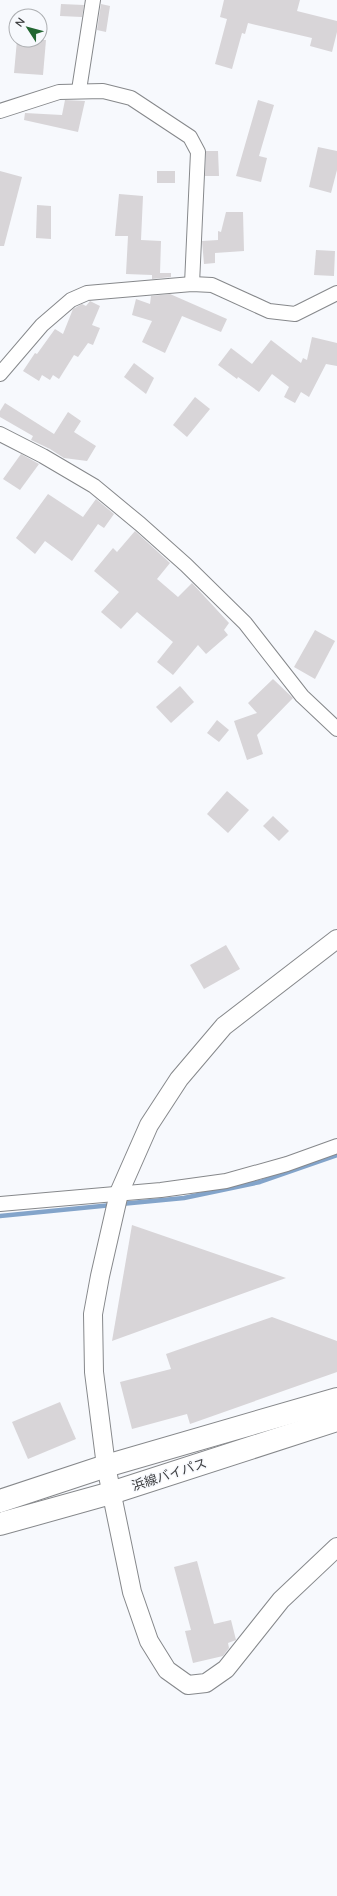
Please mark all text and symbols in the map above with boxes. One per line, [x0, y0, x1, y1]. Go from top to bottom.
north arrow [8, 8, 48, 48]
text: N [12, 15, 28, 30]
street label: 浜線バイパス [130, 1454, 208, 1494]

